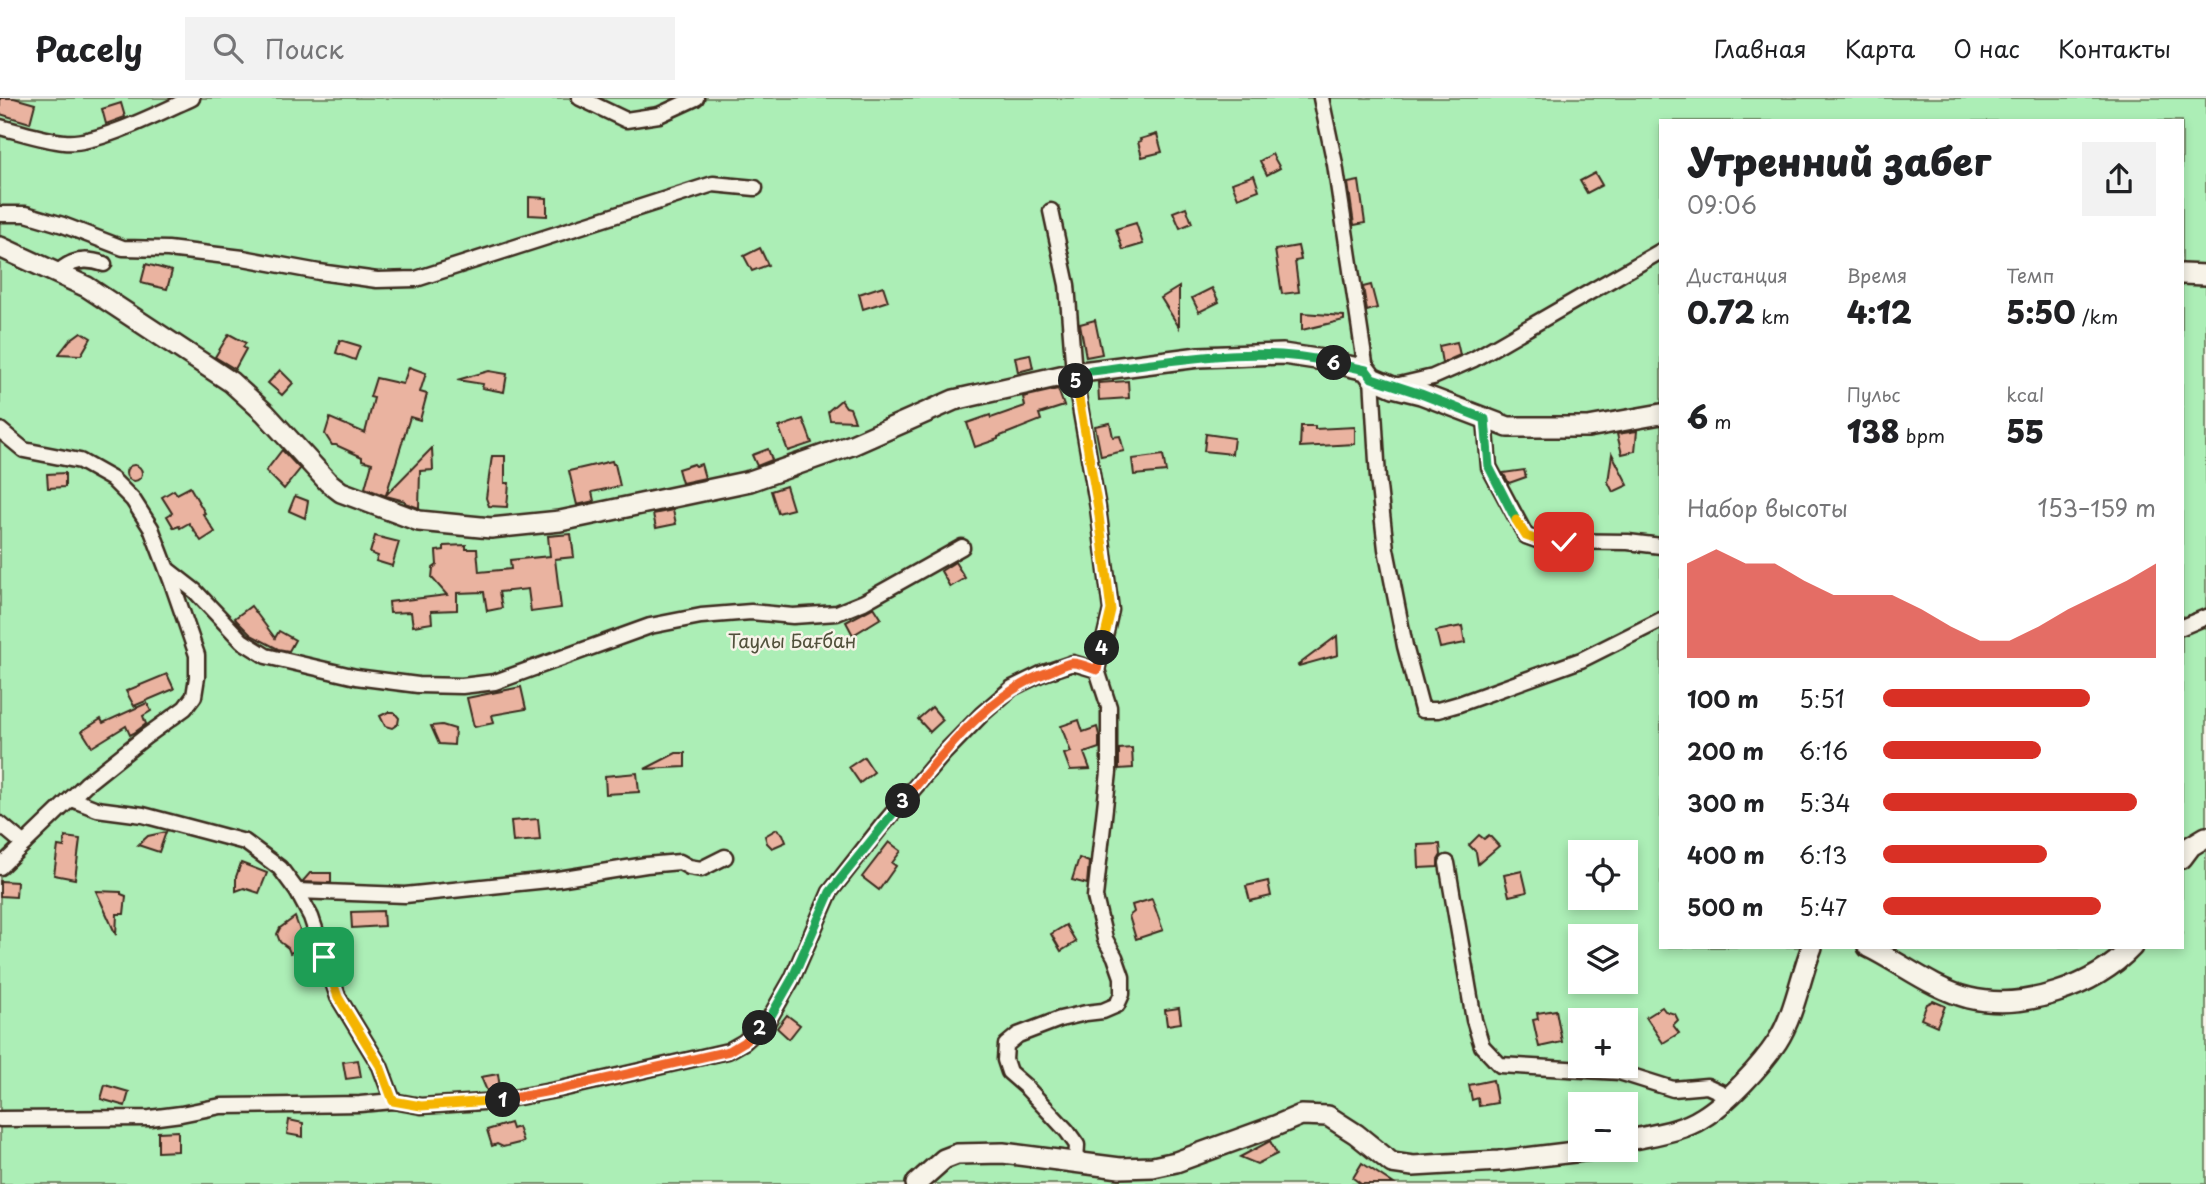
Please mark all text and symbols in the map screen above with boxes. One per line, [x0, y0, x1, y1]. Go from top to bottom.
search box [185, 17, 675, 80]
text: Pacely [35, 23, 143, 73]
icon: search [209, 29, 247, 67]
text: Поиск [265, 29, 344, 68]
text: Главная [1714, 30, 1807, 66]
text: Карта [1845, 30, 1915, 66]
text: О нас [1953, 30, 2020, 66]
text: Контакты [2058, 30, 2171, 66]
text: Утренний забег [1687, 132, 1991, 189]
button: share [2082, 142, 2156, 216]
text: 09:06 [1687, 187, 1757, 222]
text: Дистанция [1687, 261, 1788, 289]
text: Время [1847, 261, 1907, 289]
text: Темп [2006, 261, 2054, 289]
text: 0.72 [1687, 289, 1755, 334]
text: 4:12 [1847, 289, 1912, 334]
text: 5:50 [2006, 289, 2076, 334]
text: km [1755, 302, 1790, 330]
text: /km [2076, 302, 2118, 330]
pin: 6 [1316, 345, 1352, 380]
text: 6 [1327, 348, 1340, 376]
pin: 5 [1058, 364, 1094, 398]
text: 5 [1069, 366, 1082, 394]
text: Пульс [1847, 380, 1900, 408]
text: kcal [2006, 380, 2044, 408]
text: 6 [1687, 394, 1708, 439]
text: m [1708, 407, 1732, 435]
text: 138 [1847, 408, 1900, 453]
text: 55 [2006, 408, 2044, 453]
text: bpm [1900, 421, 1945, 449]
text: Набор высоты [1687, 490, 1848, 525]
text: 153–159 m [2038, 490, 2156, 525]
pin [1534, 512, 1594, 572]
icon: check [1545, 523, 1583, 561]
park label: Таулы Бағбан [728, 626, 856, 654]
pin: 4 [1084, 630, 1120, 666]
text: 4 [1095, 633, 1108, 661]
text: 100 m [1687, 681, 1759, 716]
text: 5:51 [1799, 681, 1845, 716]
text: 200 m [1687, 733, 1764, 768]
text: 6:16 [1799, 733, 1848, 768]
pin: 3 [886, 784, 920, 818]
text: 300 m [1687, 785, 1765, 820]
text: 5:34 [1799, 785, 1851, 820]
text: 3 [896, 786, 909, 814]
text: 400 m [1687, 837, 1765, 872]
text: 6:13 [1799, 837, 1847, 872]
map controls [1568, 840, 1638, 1162]
button: locate [1568, 840, 1638, 910]
text: 500 m [1687, 889, 1764, 924]
text: 5:47 [1799, 889, 1847, 924]
button: layers [1568, 924, 1638, 994]
pin [294, 927, 354, 987]
icon: arrive [305, 938, 343, 976]
button: + [1568, 1008, 1638, 1078]
pin: 2 [742, 1010, 778, 1046]
text: 2 [753, 1013, 766, 1041]
pin: 1 [486, 1082, 520, 1118]
text: 1 [498, 1085, 507, 1113]
button: − [1568, 1092, 1638, 1162]

